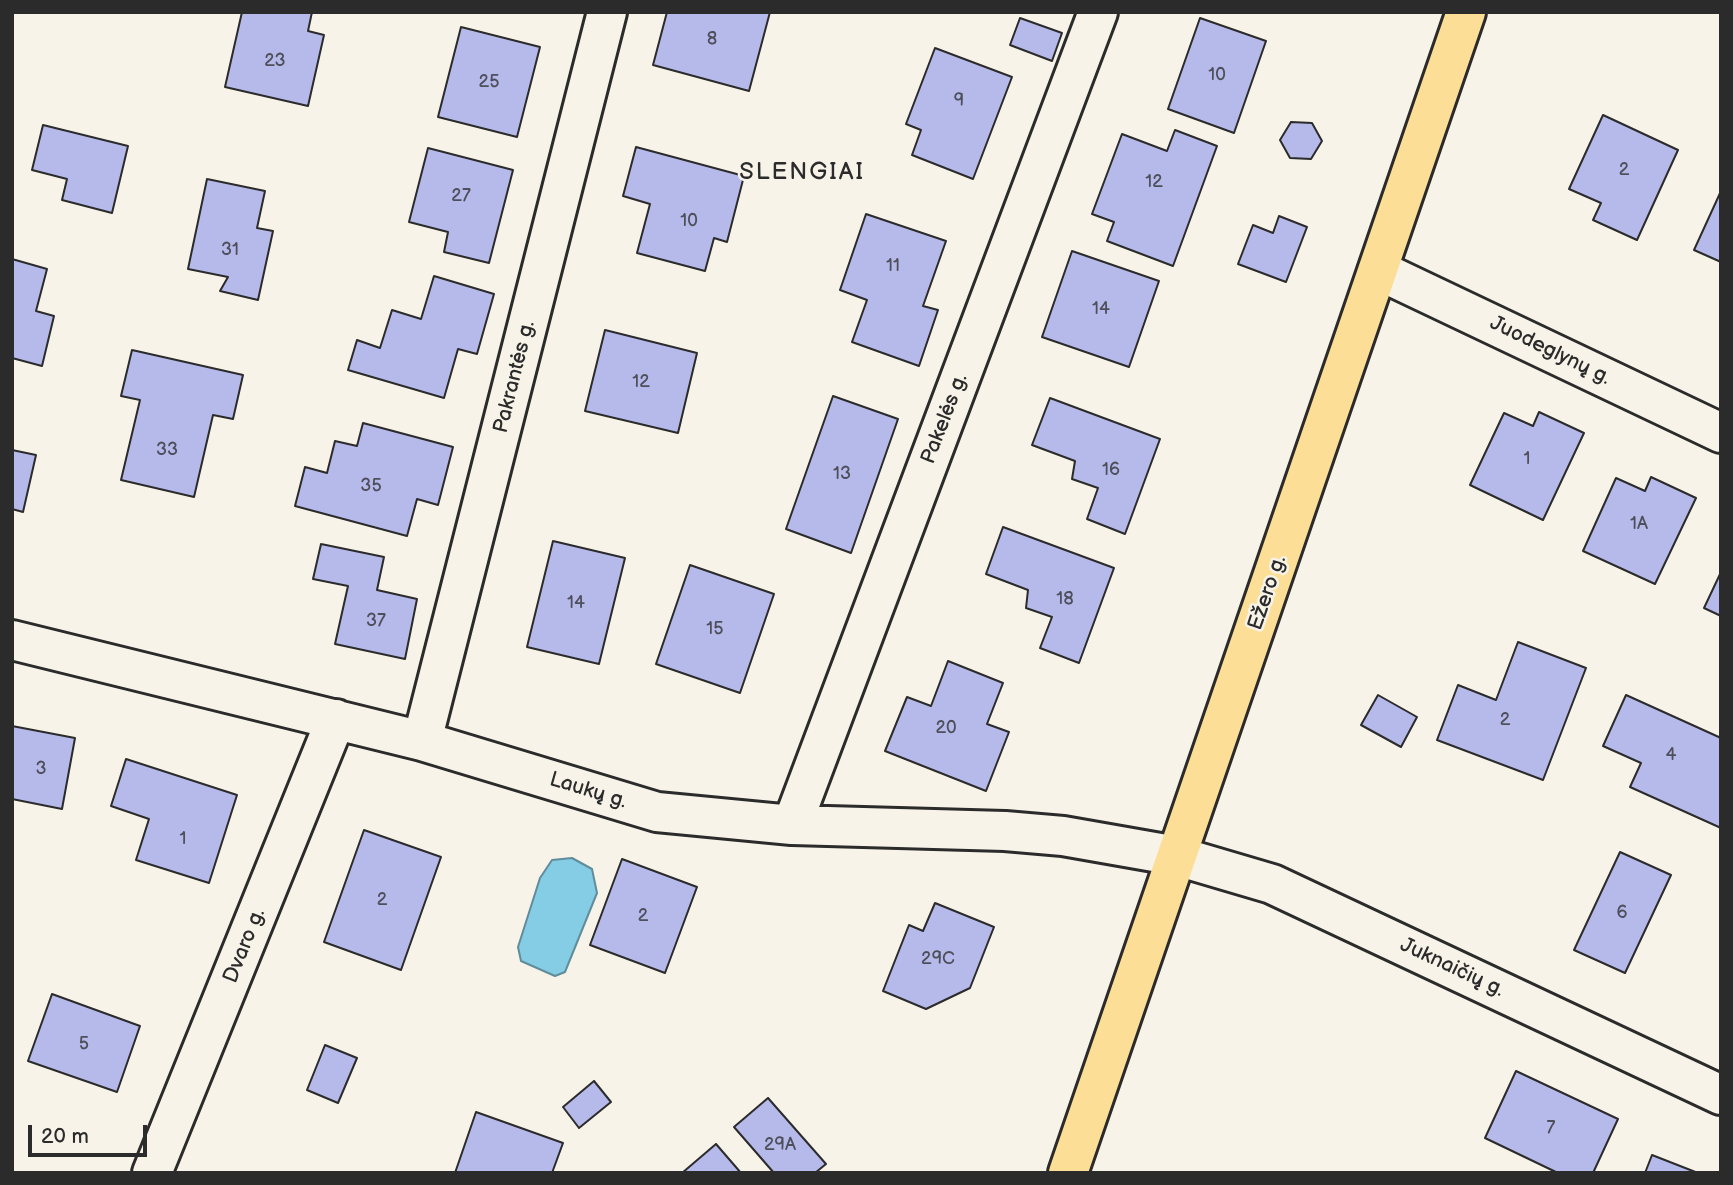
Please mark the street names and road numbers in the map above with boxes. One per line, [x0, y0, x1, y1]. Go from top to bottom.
street label: Juodeglynų g. [1486, 311, 1614, 391]
street label: Pakrantės g. [489, 318, 541, 436]
street label: Pakelės g. [916, 370, 974, 468]
street label: Ežero g. [1243, 552, 1293, 634]
street label: Laukų g. [546, 767, 630, 815]
street label: Dvaro g. [219, 905, 271, 987]
street label: Juknaičių g. [1396, 933, 1508, 1003]

